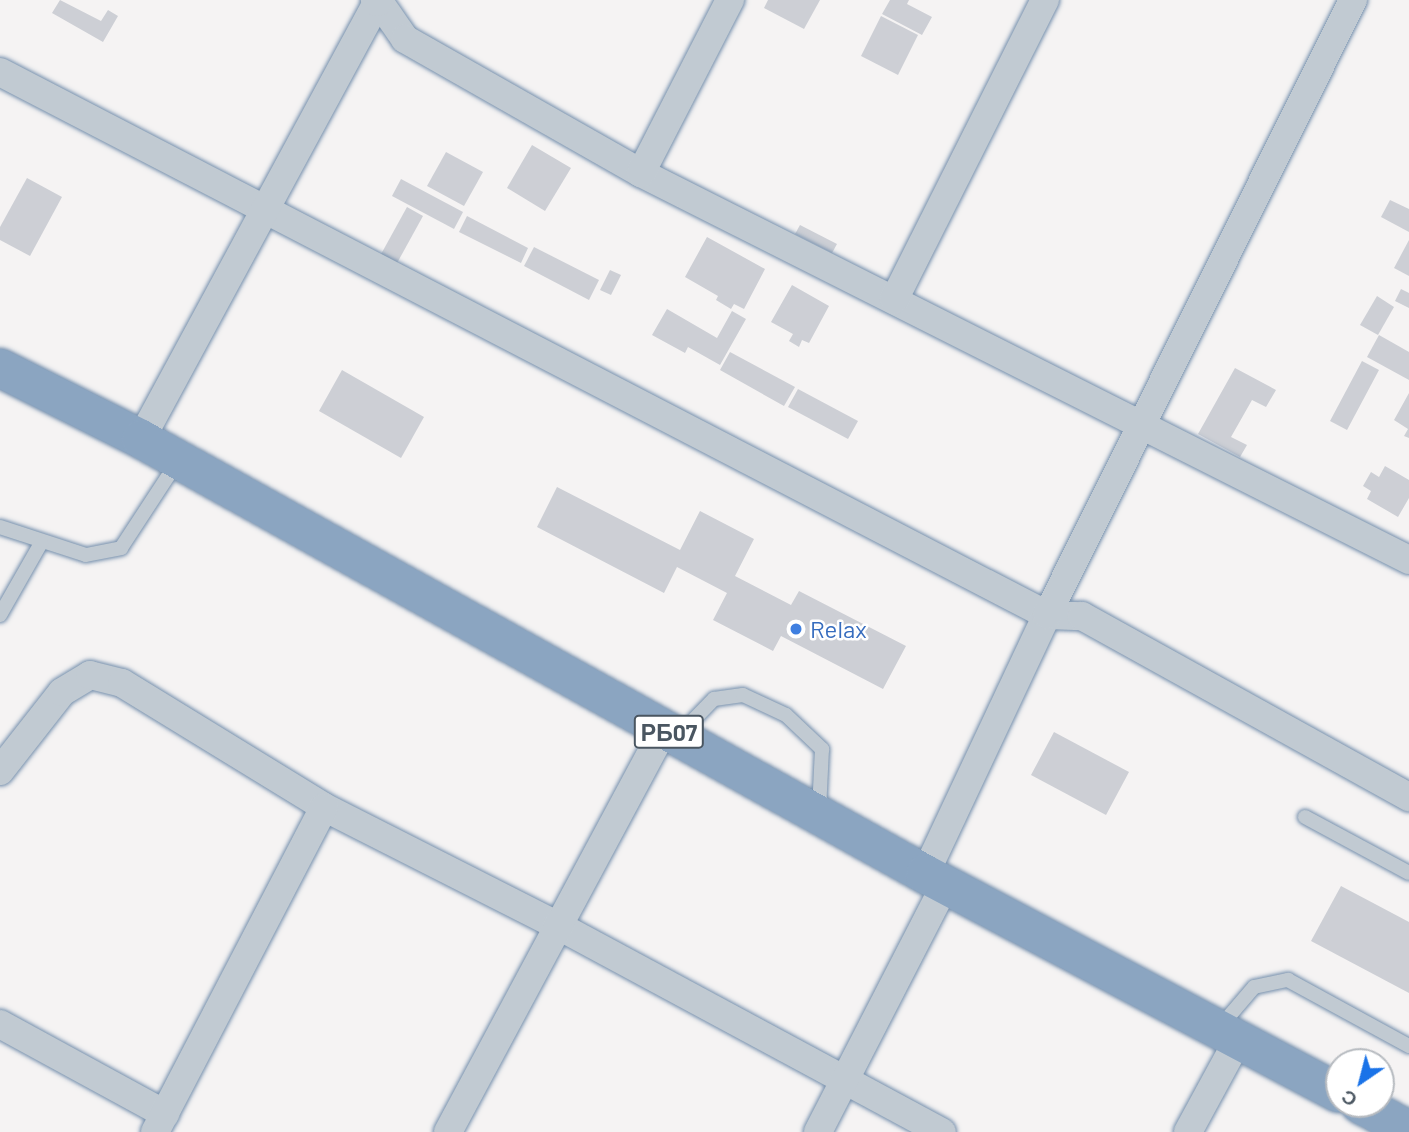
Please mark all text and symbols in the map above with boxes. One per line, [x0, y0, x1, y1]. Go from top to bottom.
place label: Relax [810, 615, 867, 643]
marker: Relax [788, 621, 804, 637]
road number: РБ07 [632, 712, 706, 752]
north arrow [1325, 1048, 1395, 1118]
text: С [1337, 1086, 1361, 1112]

